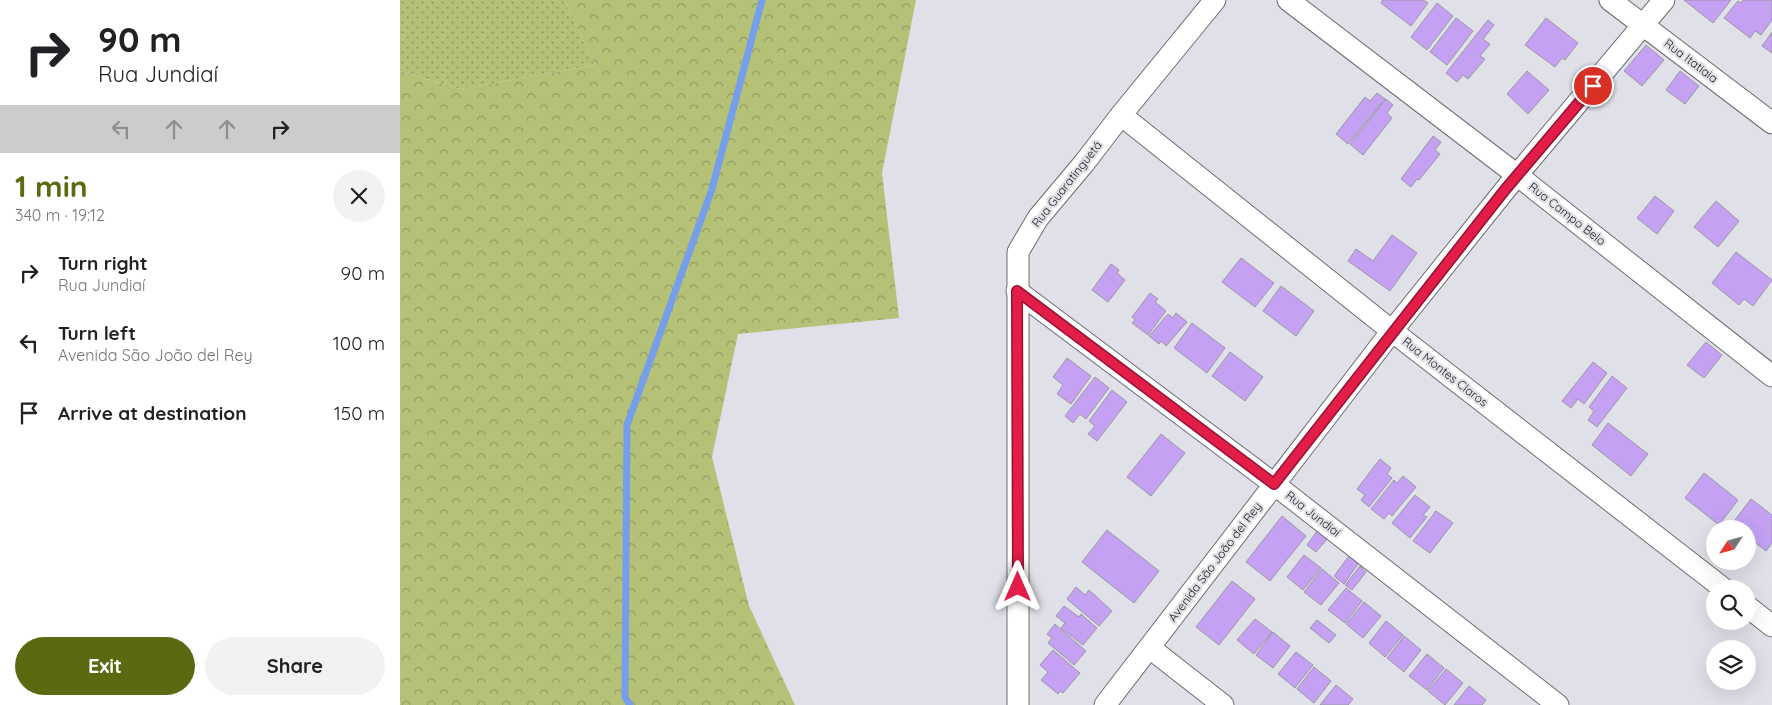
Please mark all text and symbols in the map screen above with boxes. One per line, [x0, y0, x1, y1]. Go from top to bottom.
text: 90 m [98, 17, 181, 61]
icon: right [15, 20, 80, 85]
street label: Rua Itatiaia [1661, 36, 1721, 86]
text: Rua Jundiaí [98, 60, 218, 88]
pin [1572, 65, 1614, 107]
icon: arrive [1579, 72, 1607, 100]
icon: left [107, 115, 135, 143]
icon: ahead [160, 115, 188, 143]
icon: ahead [213, 115, 241, 143]
icon: right [266, 115, 294, 143]
street label: Rua Guaratinguetá [1028, 138, 1105, 230]
text: 1 min [15, 167, 88, 205]
button: close [333, 170, 385, 222]
street label: Rua Campo Belo [1526, 179, 1609, 248]
text: 340 m · 19:12 [15, 205, 105, 225]
text: Turn right [58, 251, 147, 275]
icon: right [15, 259, 43, 287]
text: 90 m [341, 261, 385, 285]
text: Rua Jundiaí [58, 275, 145, 295]
text: Turn left [58, 321, 136, 345]
icon: left [15, 329, 43, 357]
text: 100 m [333, 331, 385, 355]
street label: Rua Montes Claros [1400, 334, 1491, 410]
text: Avenida São João del Rey [58, 345, 253, 365]
icon: arrive [15, 399, 43, 427]
text: Arrive at destination [58, 401, 247, 425]
text: 150 m [334, 401, 385, 425]
street label: Rua Jundiaí [1283, 487, 1344, 540]
street label: Avenida São João del Rey [1165, 499, 1264, 624]
north arrow [1706, 520, 1756, 570]
map controls [1706, 520, 1756, 690]
position arrow [991, 560, 1043, 612]
button: search [1706, 580, 1756, 630]
button: Exit [15, 637, 195, 695]
button: Share [205, 637, 385, 695]
button: layers [1706, 640, 1756, 690]

